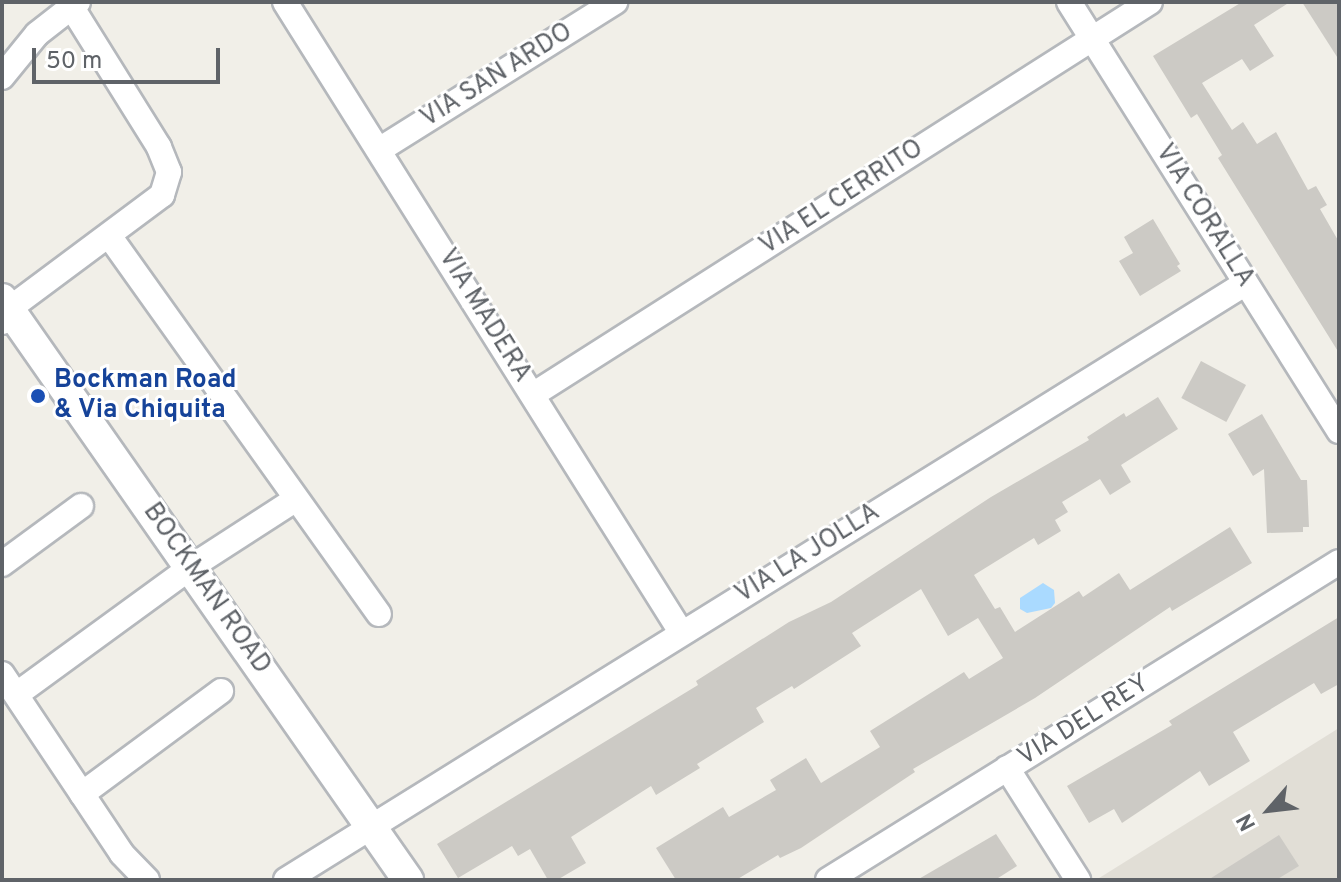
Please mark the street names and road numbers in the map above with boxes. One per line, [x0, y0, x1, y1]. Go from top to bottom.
street label: VIA SAN ARDO [414, 16, 580, 136]
street label: VIA EL CERRITO [754, 133, 930, 263]
street label: VIA CORALLA [1147, 138, 1261, 294]
street label: VIA MADERA [430, 243, 538, 389]
street label: BOCKMAN ROAD [135, 497, 277, 681]
street label: VIA LA JOLLA [729, 497, 887, 611]
street label: VIA DEL REY [1012, 668, 1156, 774]

